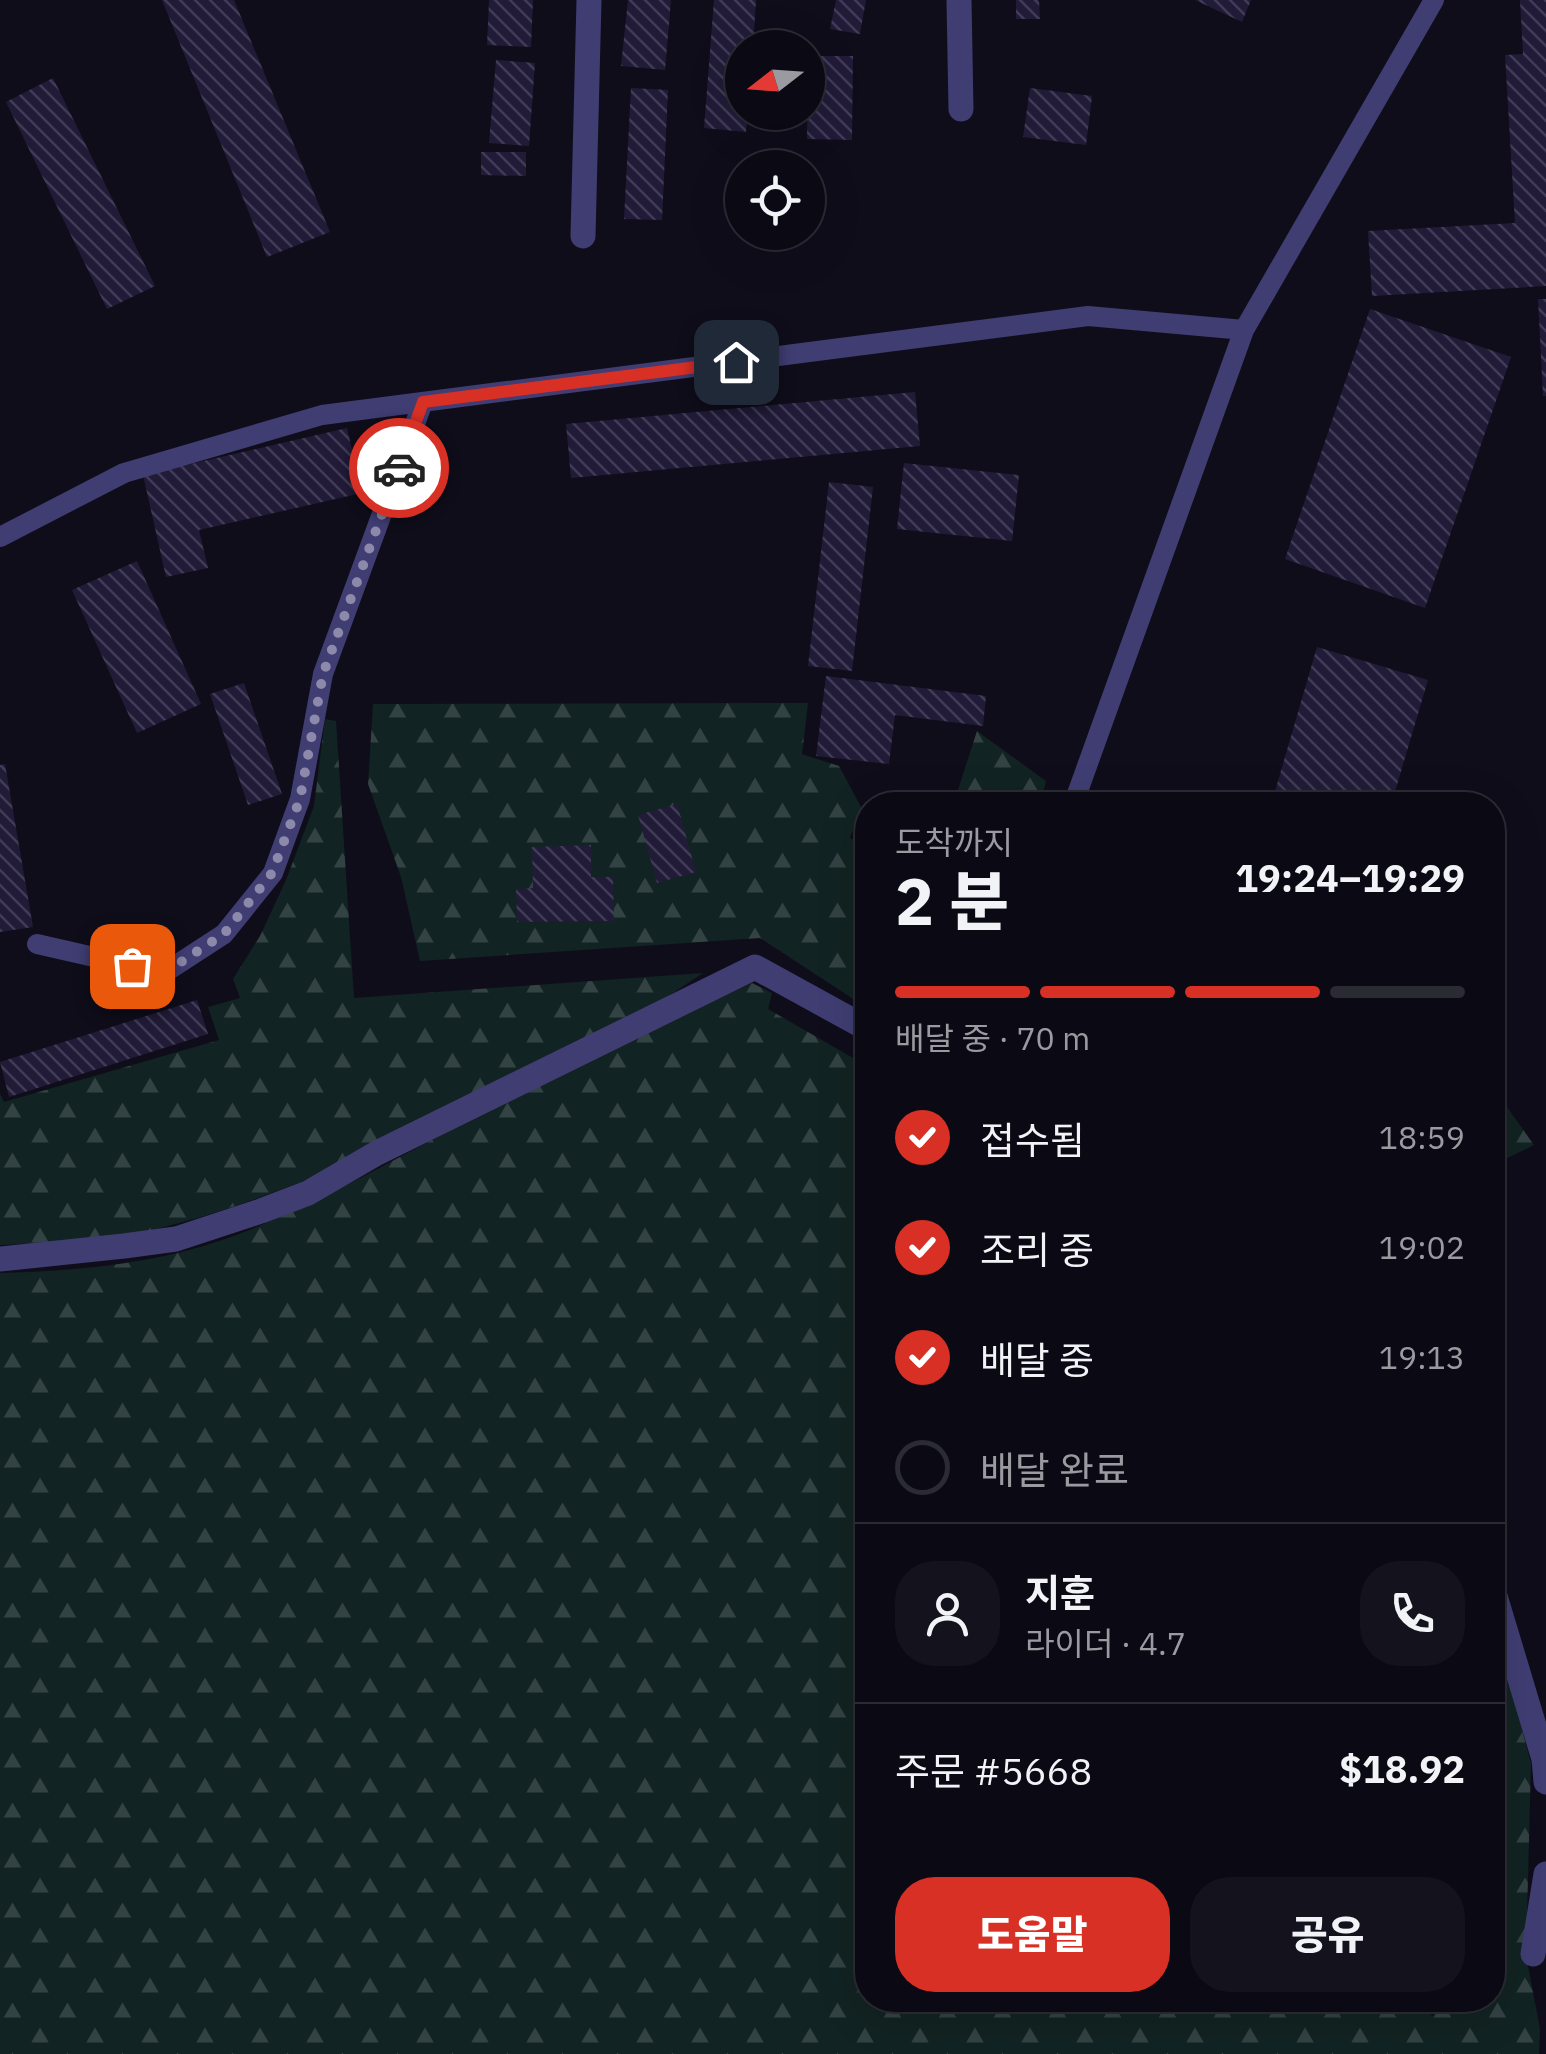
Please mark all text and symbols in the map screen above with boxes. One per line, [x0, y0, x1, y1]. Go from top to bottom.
north arrow [725, 30, 825, 130]
map controls [725, 30, 825, 250]
button: locate [725, 150, 825, 250]
pin [694, 320, 779, 405]
icon: home [709, 335, 764, 390]
courier [349, 418, 449, 518]
icon: car [372, 441, 427, 496]
text: 도착까지 [895, 821, 1013, 863]
text: 19:24–19:29 [1235, 853, 1465, 902]
text: 2 분 [895, 858, 1009, 943]
pin [90, 924, 175, 1009]
icon: bag [105, 939, 160, 994]
text: 배달 중 · 70 m [895, 1017, 1090, 1059]
icon: check [895, 1110, 950, 1165]
text: 접수됨 [980, 1115, 1085, 1164]
text: 18:59 [1379, 1116, 1465, 1158]
icon: check [895, 1220, 950, 1275]
text: 조리 중 [980, 1225, 1094, 1274]
text: 19:02 [1379, 1226, 1465, 1268]
icon: check [895, 1330, 950, 1385]
text: 배달 중 [980, 1335, 1094, 1384]
text: 19:13 [1379, 1336, 1465, 1378]
text: 배달 완료 [980, 1445, 1129, 1494]
button: person [895, 1561, 1000, 1666]
button: phone [1360, 1561, 1465, 1666]
text: 지훈 [1025, 1568, 1095, 1617]
text: 라이더 · 4.7 [1025, 1622, 1186, 1664]
text: $18.92 [1339, 1744, 1465, 1793]
text: 주문 #5668 [895, 1746, 1092, 1795]
button: 도움말 [895, 1877, 1170, 1992]
button: 공유 [1190, 1877, 1465, 1992]

